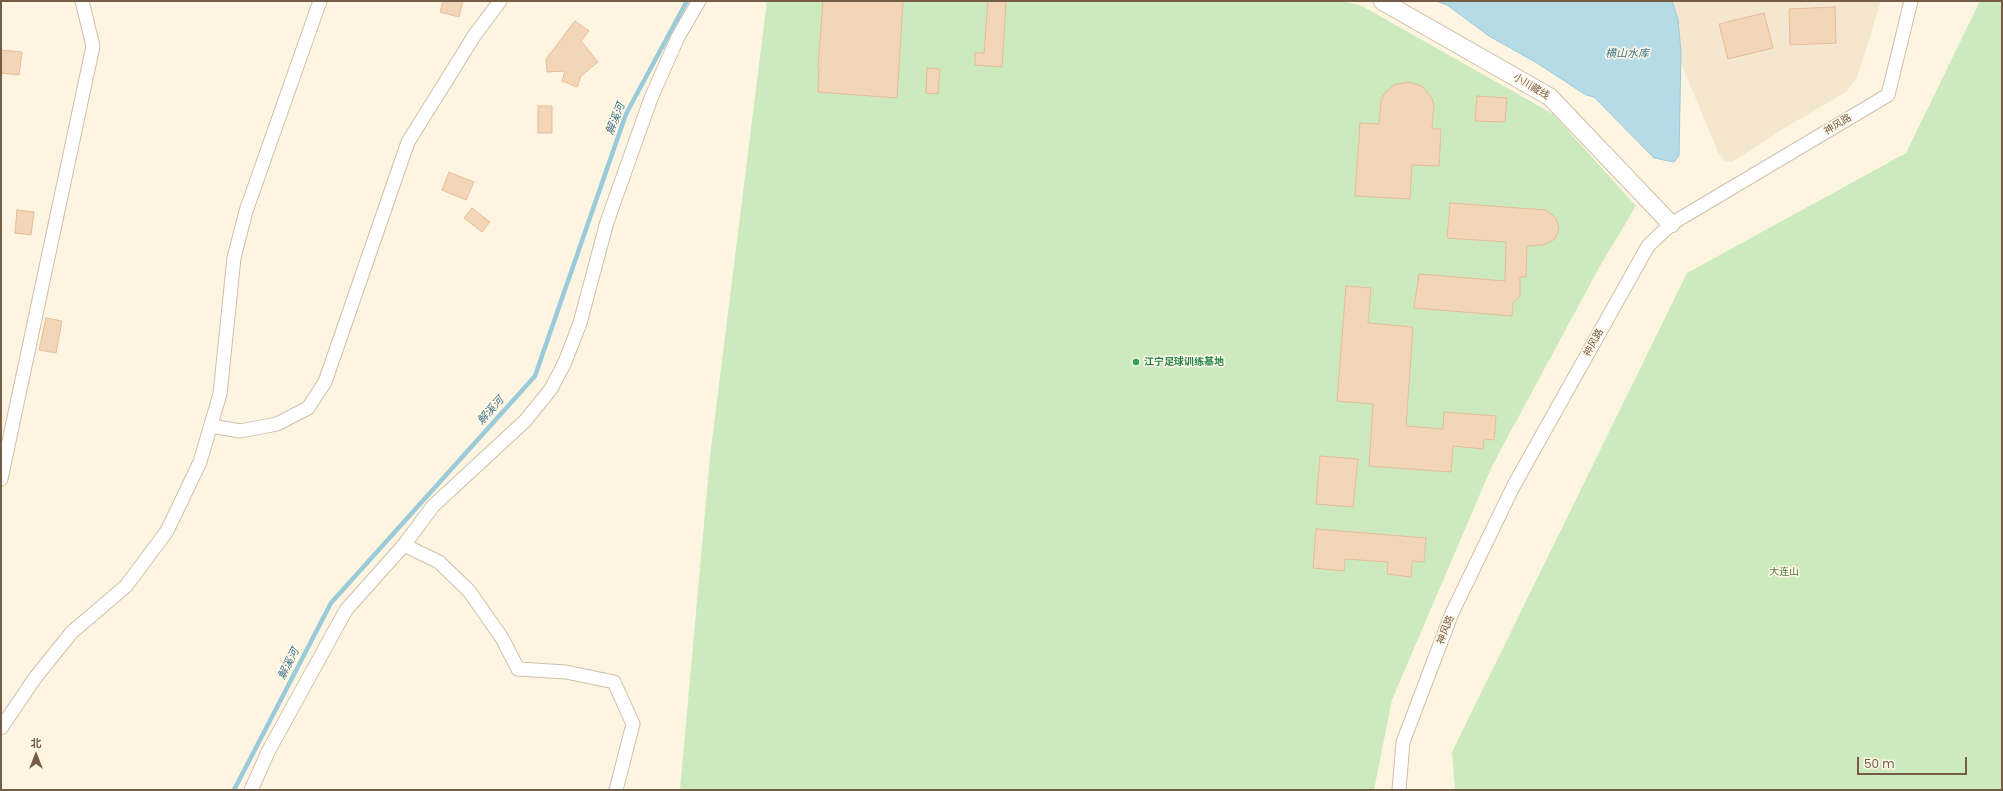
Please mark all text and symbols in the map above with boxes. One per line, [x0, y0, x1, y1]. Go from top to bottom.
water label: 横山水库 [1605, 47, 1649, 61]
street label: 小川藏线 [1511, 72, 1551, 102]
water label: 解溪河 [604, 101, 628, 137]
street label: 神风路 [1822, 112, 1854, 138]
street label: 神风路 [1581, 327, 1607, 359]
place label: 江宁足球训练基地 [1144, 356, 1224, 368]
marker: 江宁足球训练基地 [1131, 357, 1141, 367]
water label: 解溪河 [475, 394, 507, 428]
park label: 大连山 [1769, 566, 1799, 578]
street label: 神风路 [1435, 614, 1457, 646]
water label: 解溪河 [276, 646, 302, 682]
north arrow [16, 735, 56, 775]
text: 北 [31, 735, 42, 751]
scale bar [1859, 749, 1969, 775]
text: 50 m [1864, 755, 1895, 772]

